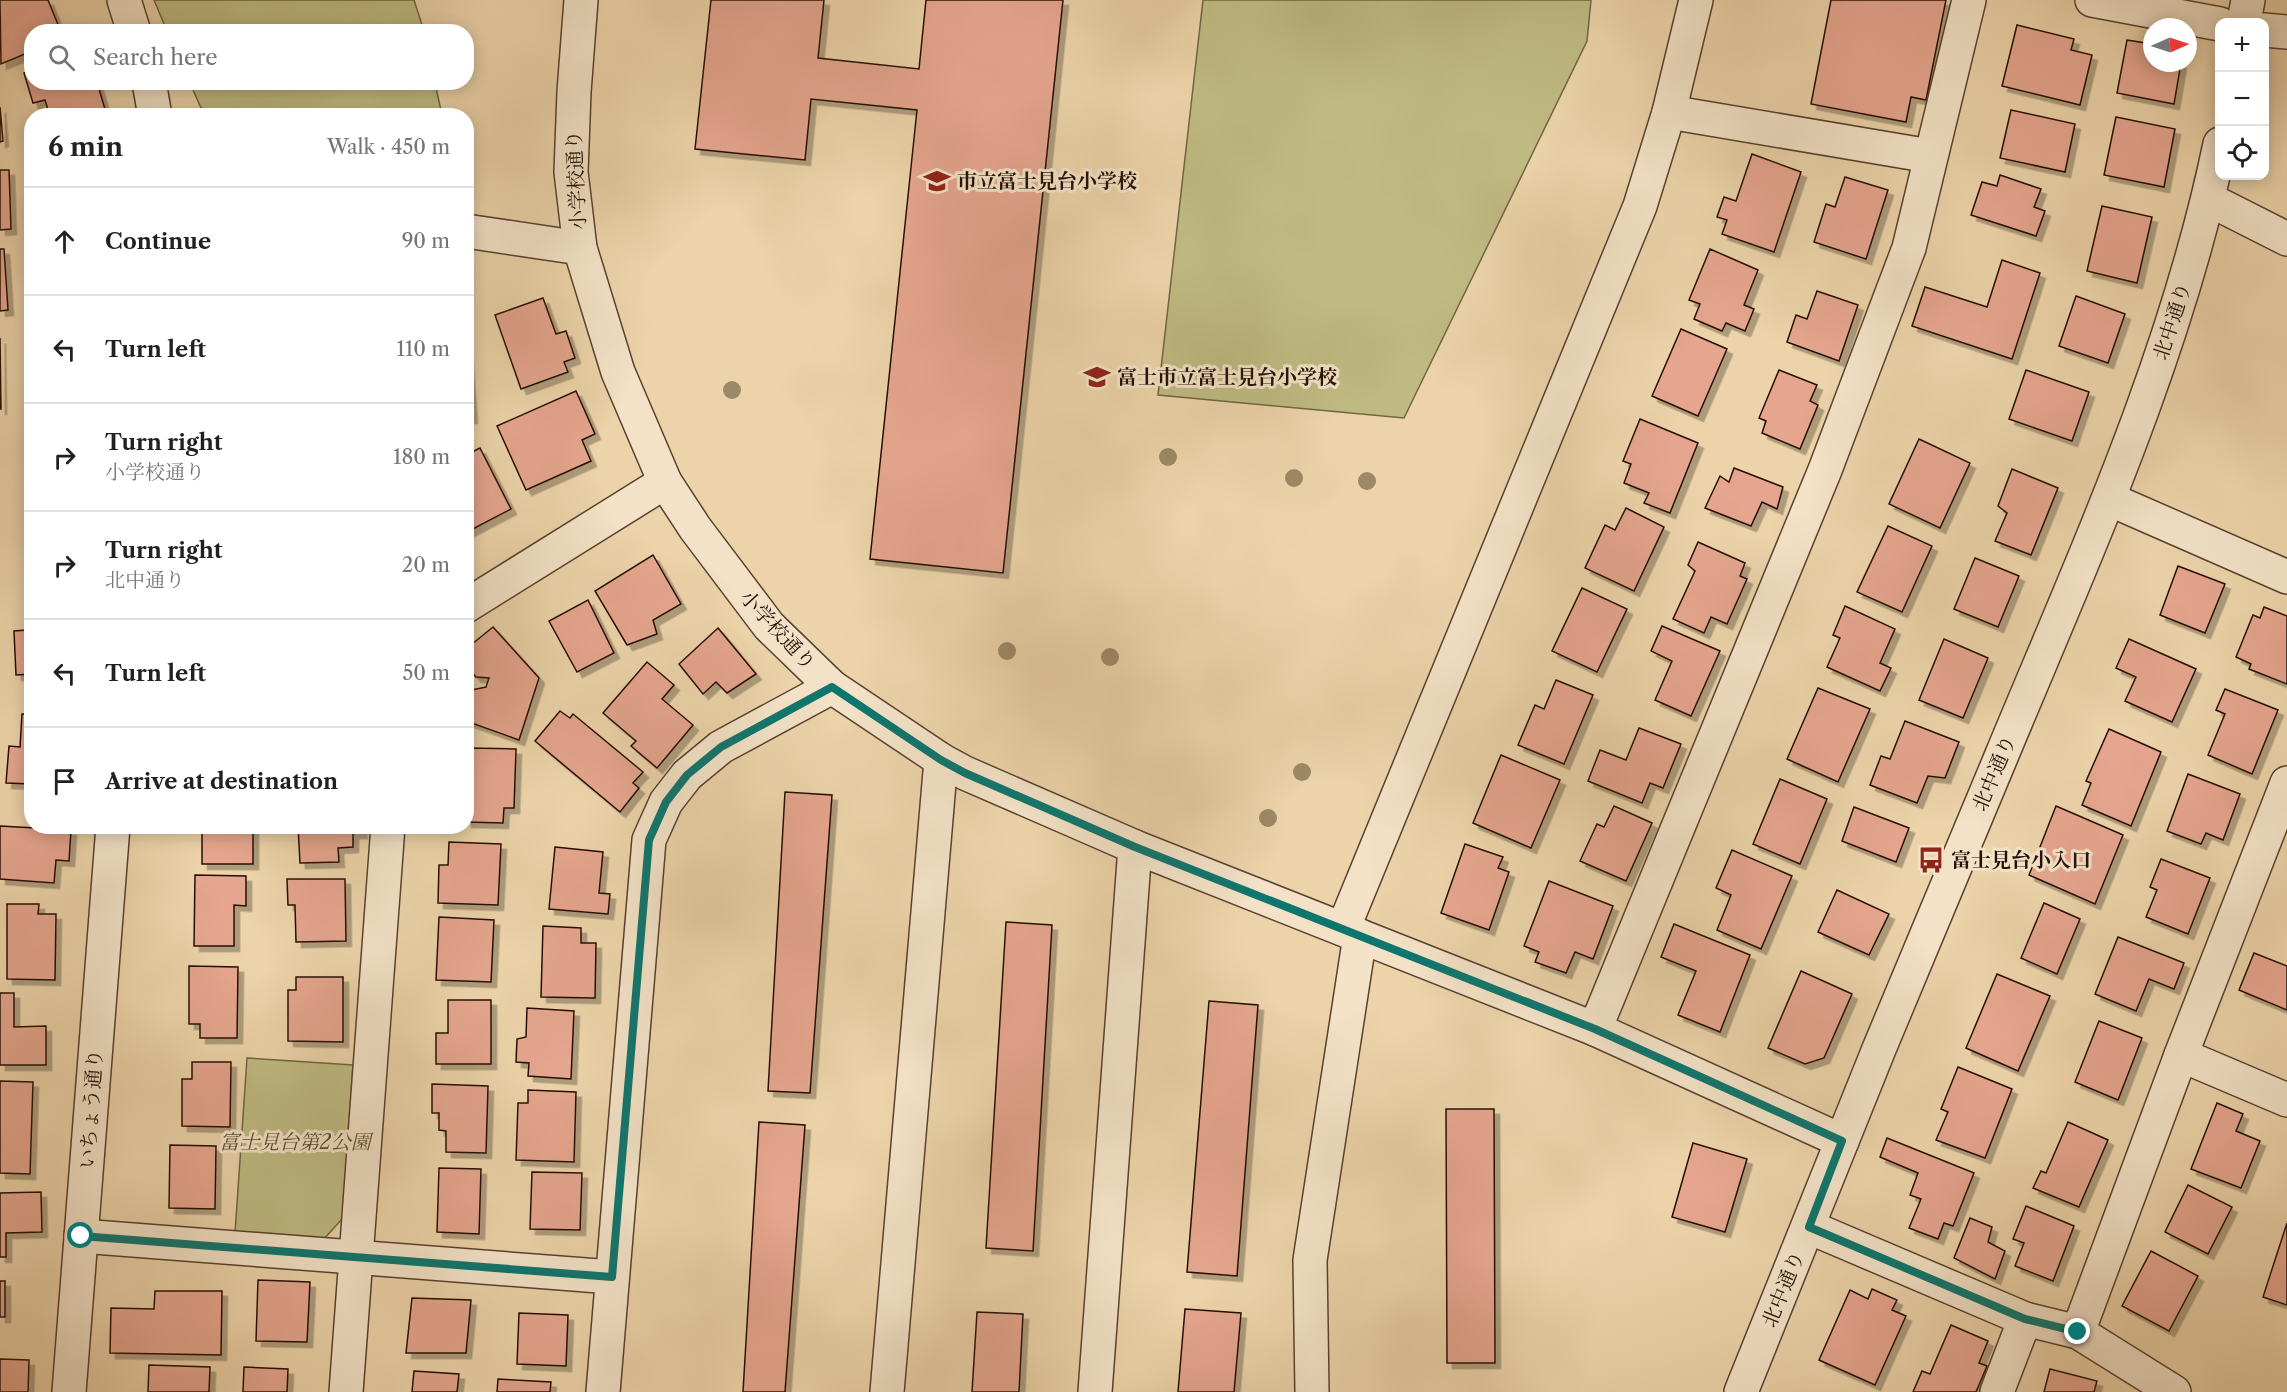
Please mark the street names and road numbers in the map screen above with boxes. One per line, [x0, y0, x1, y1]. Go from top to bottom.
street label: 小学校通り [561, 129, 591, 231]
street label: 北中通り [2148, 279, 2196, 363]
street label: 小学校通り [735, 585, 821, 675]
street label: 北中通り [1967, 731, 2021, 815]
street label: いちょう通り [75, 1048, 107, 1170]
street label: 北中通り [1757, 1247, 1809, 1331]

